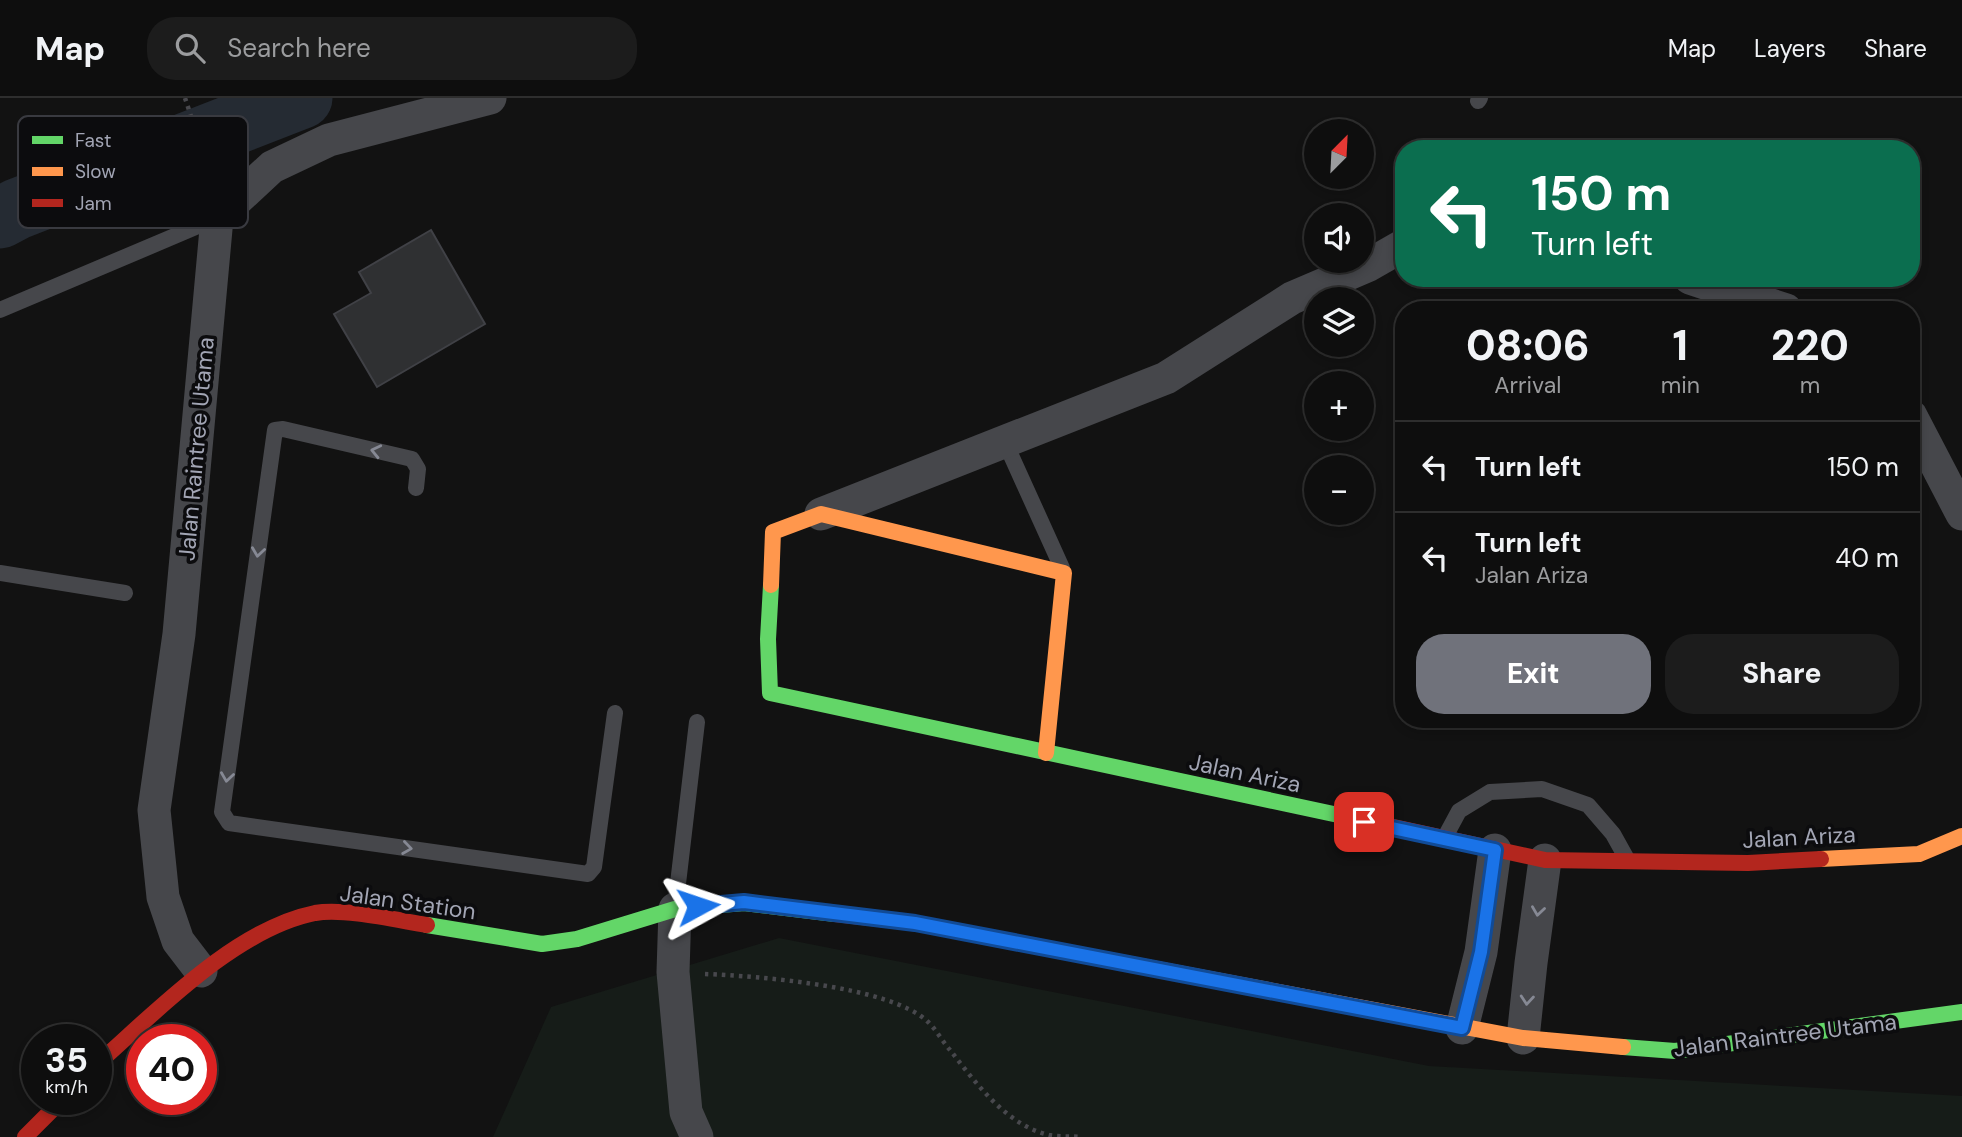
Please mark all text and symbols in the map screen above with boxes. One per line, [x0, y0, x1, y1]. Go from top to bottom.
search box [147, 17, 637, 80]
text: Map [35, 27, 105, 70]
icon: search [171, 29, 209, 67]
text: Search here [227, 31, 371, 65]
text: Map [1668, 33, 1716, 64]
text: Layers [1754, 33, 1826, 64]
text: Share [1864, 33, 1927, 64]
legend [18, 116, 248, 228]
north arrow [1304, 119, 1374, 189]
map controls [1304, 119, 1374, 525]
text: Fast [75, 128, 111, 153]
text: Slow [75, 159, 116, 184]
text: 150 m [1531, 161, 1671, 225]
icon: left [1416, 168, 1507, 259]
text: Jam [75, 191, 112, 216]
button: sound [1304, 203, 1374, 273]
text: Turn left [1531, 223, 1653, 265]
button: layers [1304, 287, 1374, 357]
text: 08:06 [1466, 318, 1590, 373]
text: 1 [1673, 318, 1688, 373]
text: 220 [1771, 318, 1849, 373]
street label: Jalan Raintree Utama [171, 336, 221, 562]
text: Arrival [1494, 370, 1561, 400]
text: min [1661, 370, 1700, 400]
text: m [1800, 370, 1820, 400]
button: + [1304, 371, 1374, 441]
one-way arrow [371, 444, 383, 459]
icon: left [1416, 448, 1454, 486]
text: Turn left [1475, 450, 1582, 484]
text: 150 m [1827, 450, 1899, 484]
button: − [1304, 455, 1374, 525]
text: Turn left [1475, 526, 1582, 560]
icon: left [1416, 539, 1454, 577]
text: 40 m [1835, 541, 1899, 575]
one-way arrow [251, 546, 266, 558]
text: Jalan Ariza [1475, 560, 1588, 590]
button: Exit [1416, 634, 1651, 714]
button: Share [1665, 634, 1899, 714]
street label: Jalan Ariza [1186, 747, 1304, 799]
one-way arrow [219, 772, 234, 783]
pin [1334, 792, 1394, 852]
icon: arrive [1345, 803, 1383, 841]
street label: Jalan Ariza [1742, 819, 1856, 855]
one-way arrow [401, 840, 413, 855]
position arrow [661, 869, 735, 943]
street label: Jalan Station [338, 878, 478, 926]
one-way arrow [1531, 906, 1546, 917]
one-way arrow [1520, 995, 1535, 1006]
street label: Jalan Raintree Utama [1672, 1006, 1898, 1064]
speed limit sign: 40 [126, 1024, 217, 1115]
text: 35 [45, 1037, 88, 1083]
text: km/h [45, 1075, 88, 1099]

